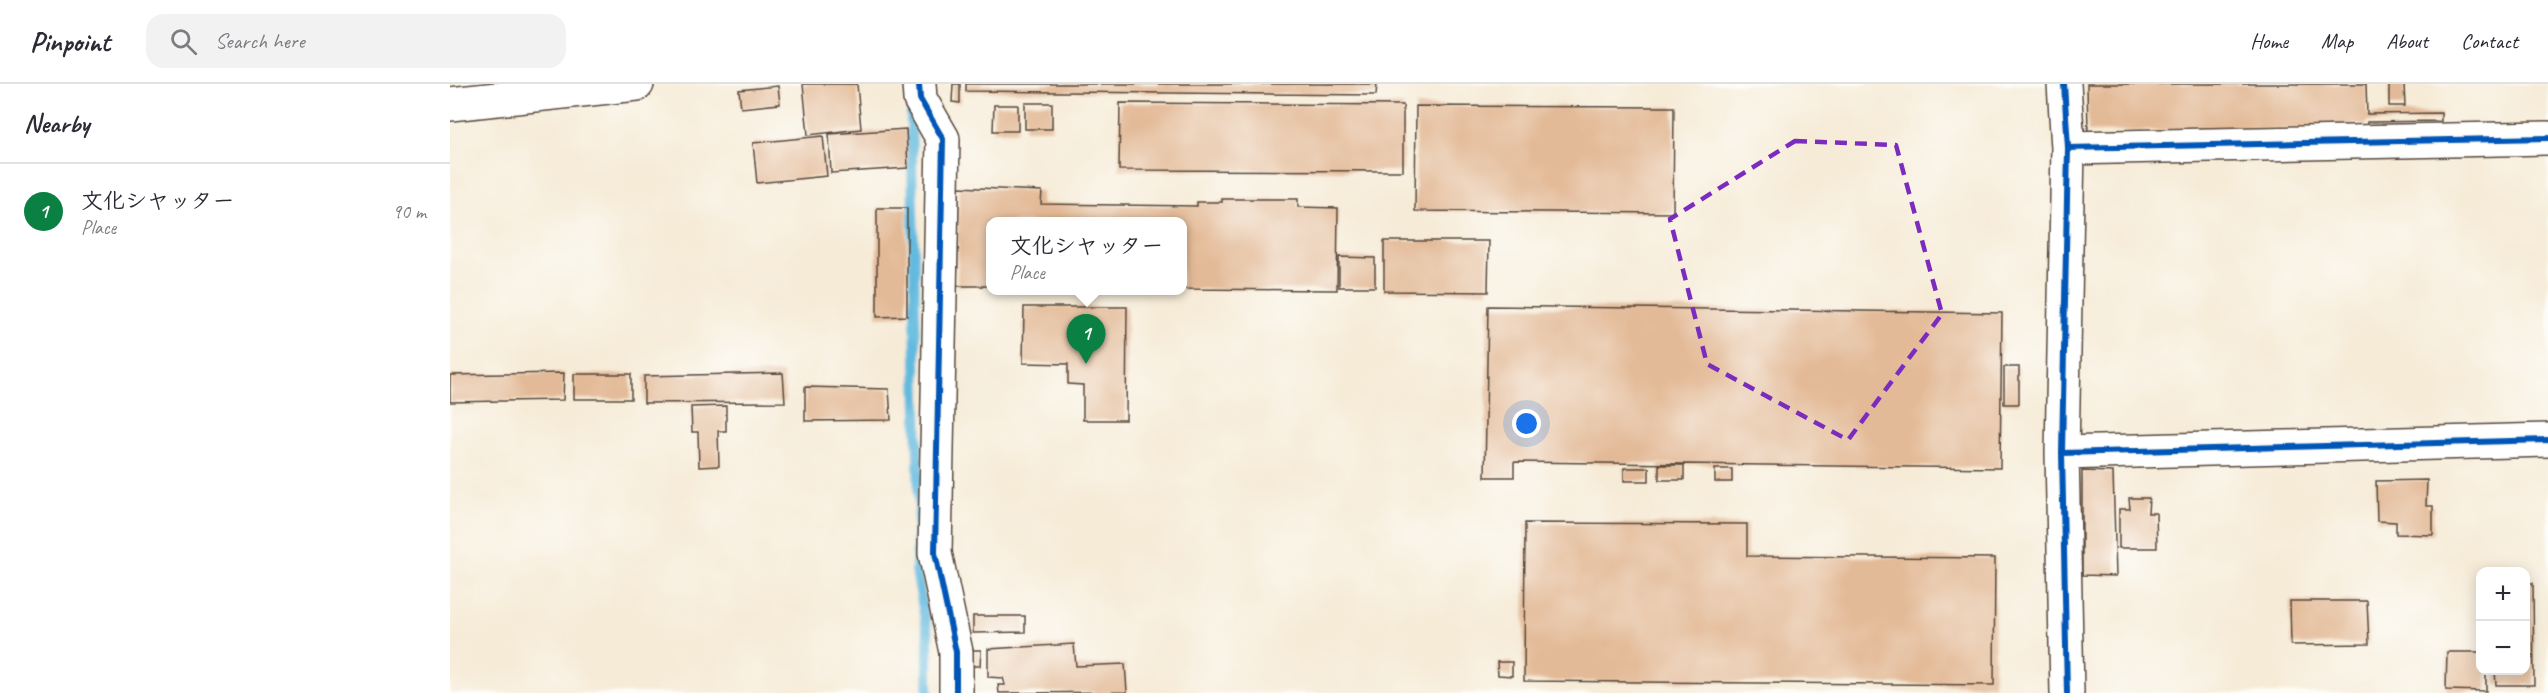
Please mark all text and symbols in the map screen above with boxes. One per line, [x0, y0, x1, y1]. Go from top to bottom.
search box [146, 14, 566, 68]
text: Pinpoint [30, 24, 110, 59]
icon: search [167, 25, 200, 58]
text: Search here [215, 27, 305, 55]
text: Home [2250, 28, 2288, 54]
text: Map [2321, 28, 2353, 54]
text: About [2386, 28, 2428, 54]
text: Contact [2461, 28, 2518, 54]
text: Nearby [24, 107, 89, 140]
text: 文化シヤッター [81, 187, 235, 215]
text: 1 [39, 199, 48, 224]
text: 90 m [392, 199, 426, 224]
text: Place [81, 215, 116, 240]
popup [986, 217, 1187, 295]
text: 文化シヤッター [1010, 232, 1163, 260]
text: Place [1010, 260, 1045, 285]
pin: 1 [1066, 314, 1106, 364]
your location [1512, 409, 1541, 438]
map controls [2476, 567, 2530, 675]
button: + [2476, 567, 2530, 621]
button: − [2476, 621, 2530, 675]

